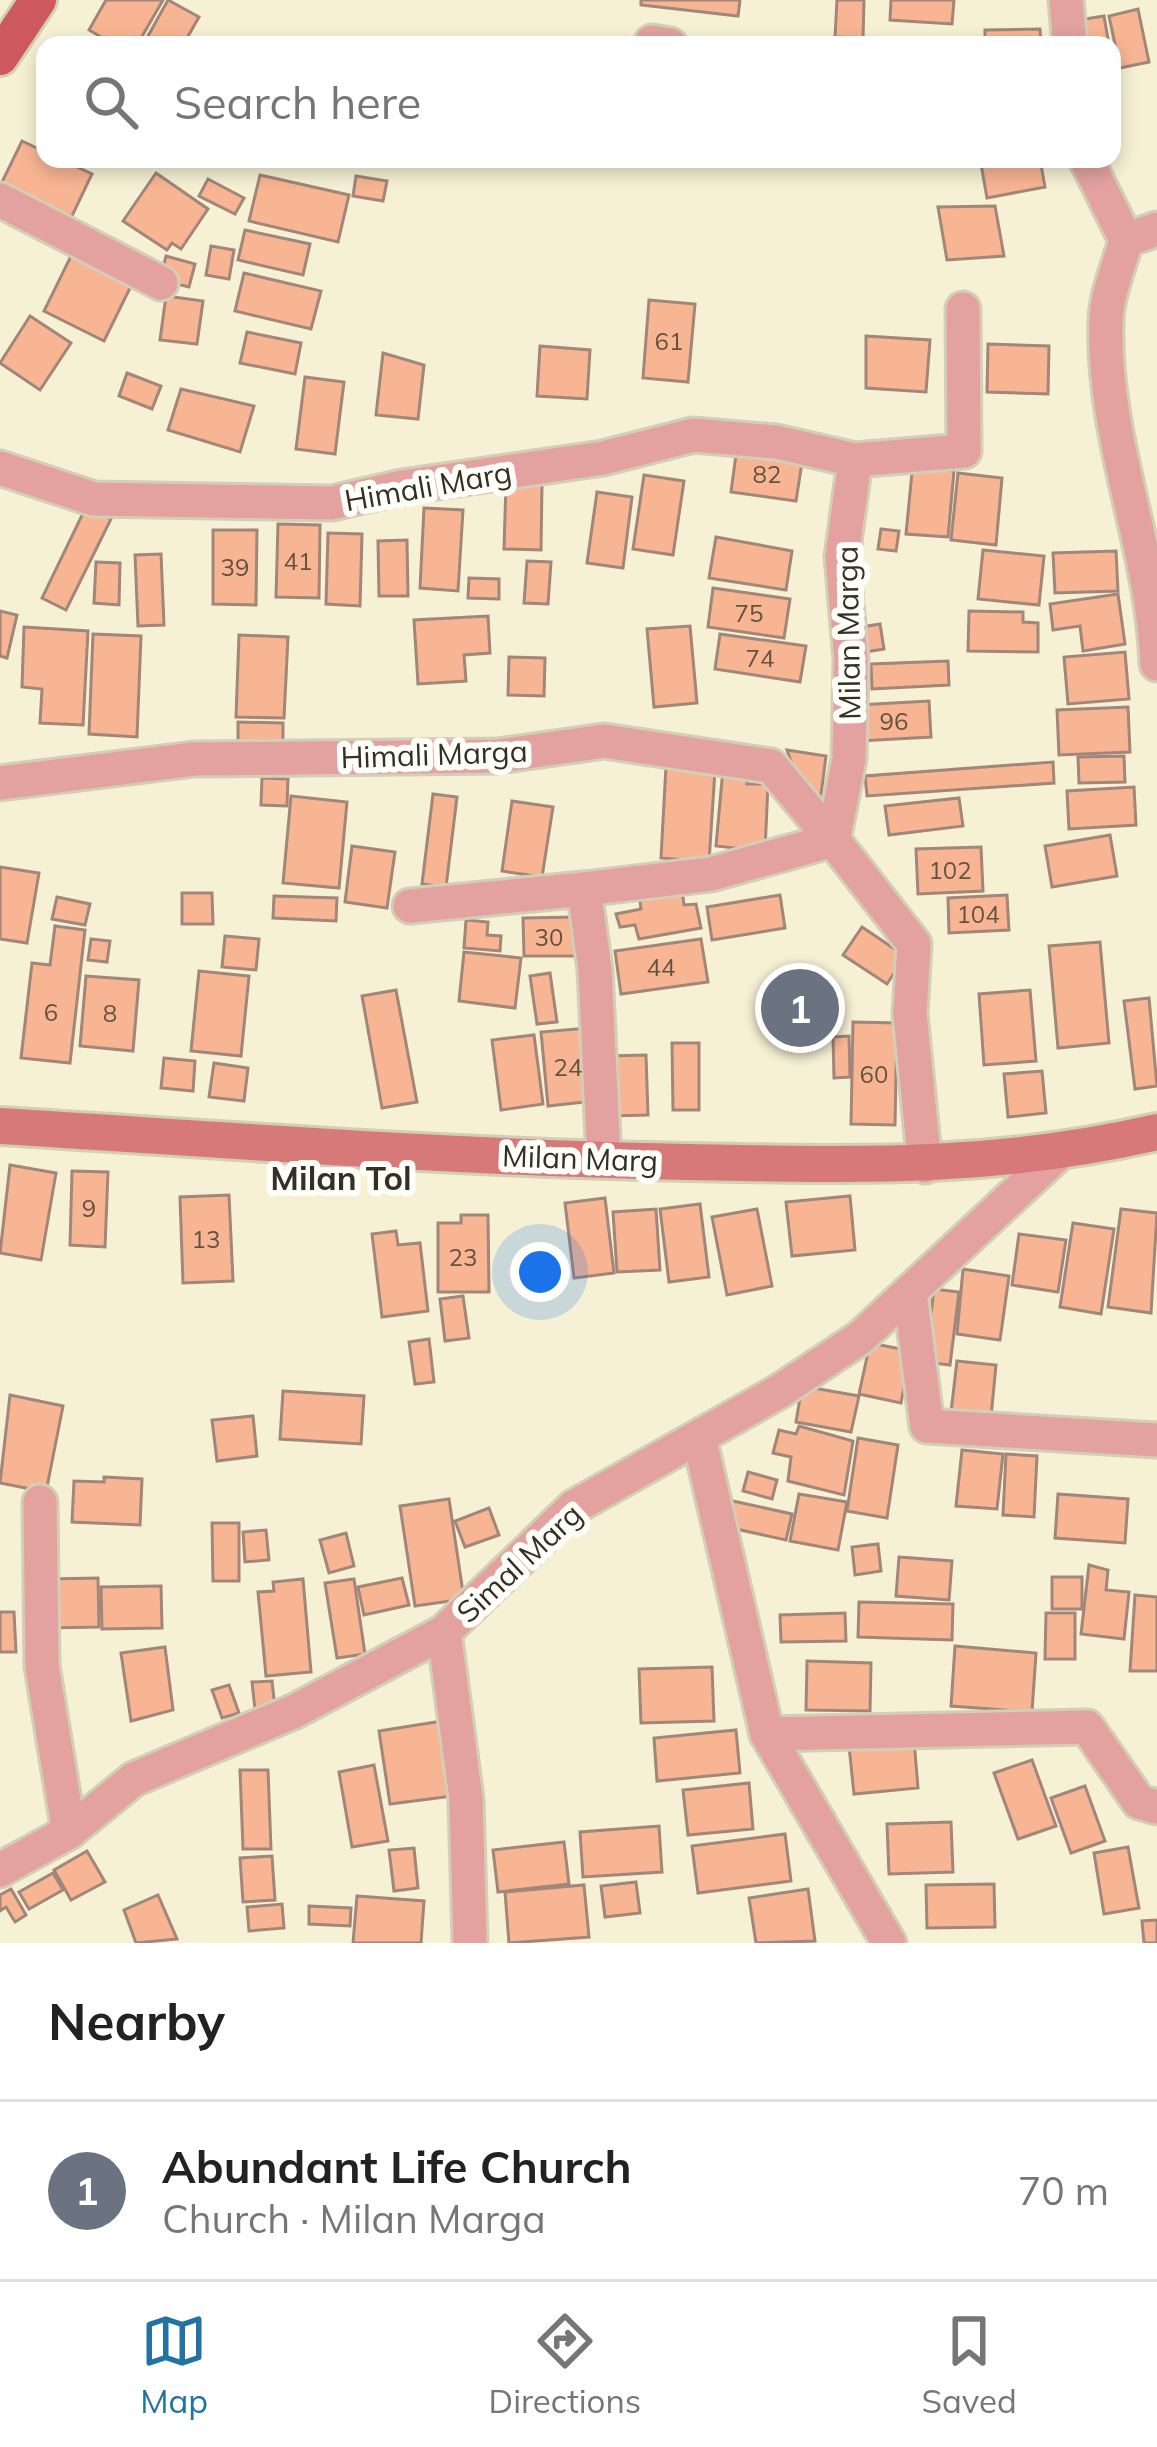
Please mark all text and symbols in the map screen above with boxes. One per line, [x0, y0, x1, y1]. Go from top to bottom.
search box [36, 36, 1121, 168]
icon: search [78, 69, 144, 135]
text: Search here [174, 74, 421, 130]
house number: 61 [655, 326, 683, 356]
street label: Himali Marg [341, 453, 515, 519]
house number: 82 [753, 459, 781, 489]
house number: 41 [284, 546, 312, 576]
street label: Milan Marga [827, 546, 869, 720]
house number: 39 [221, 552, 249, 582]
house number: 75 [735, 598, 763, 628]
house number: 74 [746, 643, 774, 673]
house number: 96 [880, 706, 908, 736]
street label: Himali Marga [340, 732, 528, 776]
house number: 102 [928, 855, 972, 885]
house number: 104 [956, 899, 1000, 929]
house number: 30 [535, 922, 563, 952]
house number: 44 [647, 952, 675, 982]
pin: 1 [761, 963, 839, 1053]
house number: 6 [44, 997, 58, 1027]
house number: 8 [103, 998, 117, 1028]
house number: 24 [554, 1052, 582, 1082]
house number: 60 [860, 1059, 888, 1089]
street label: Milan Marg [501, 1136, 659, 1180]
district label: Milan Tol [270, 1157, 412, 1198]
house number: 9 [82, 1193, 96, 1223]
house number: 13 [192, 1224, 220, 1254]
house number: 23 [449, 1242, 477, 1272]
your location [510, 1242, 570, 1302]
street label: Simal Marg [448, 1495, 590, 1631]
text: Nearby [48, 1989, 225, 2053]
text: Abundant Life Church [162, 2138, 632, 2194]
text: 1 [75, 2166, 99, 2215]
text: 70 m [1018, 2166, 1109, 2215]
text: Church · Milan Marga [162, 2194, 546, 2243]
tab: Map [140, 2308, 208, 2421]
tab: Directions [489, 2308, 641, 2421]
tab: Saved [922, 2308, 1017, 2421]

